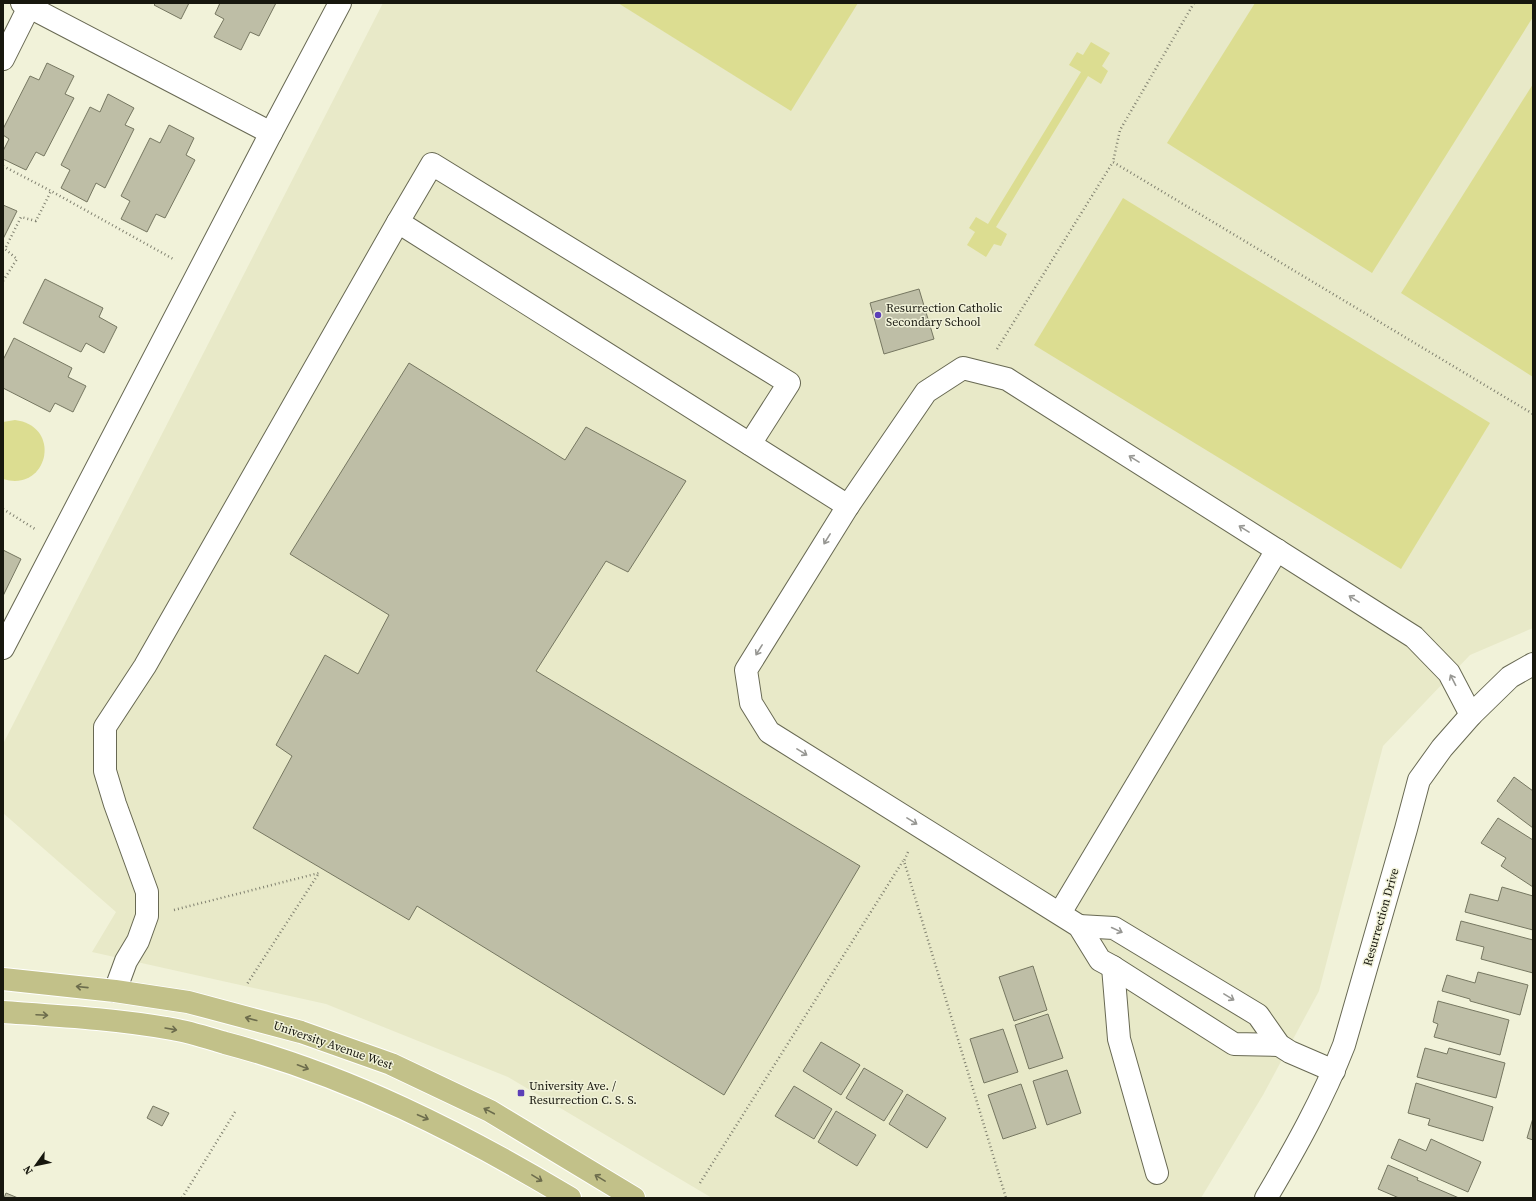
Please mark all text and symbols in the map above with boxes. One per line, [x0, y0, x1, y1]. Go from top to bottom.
place label: Resurrection Catholic Secondary School [886, 300, 1003, 330]
marker: Resurrection Catholic Secondary School [873, 310, 883, 320]
one-way arrow [1128, 455, 1140, 463]
one-way arrow [1239, 525, 1250, 533]
one-way arrow [823, 533, 831, 545]
one-way arrow [1348, 594, 1360, 602]
one-way arrow [755, 644, 763, 655]
one-way arrow [1449, 674, 1456, 686]
one-way arrow [796, 749, 808, 757]
one-way arrow [906, 817, 917, 825]
street label: Resurrection Drive [1359, 866, 1403, 968]
one-way arrow [1111, 927, 1123, 935]
one-way arrow [76, 984, 89, 991]
one-way arrow [1223, 994, 1235, 1002]
one-way arrow [35, 1011, 48, 1018]
one-way arrow [244, 1014, 257, 1022]
street label: University Avenue West [271, 1017, 395, 1073]
one-way arrow [164, 1025, 177, 1033]
one-way arrow [296, 1064, 308, 1072]
place label: University Ave. / Resurrection C. S. S. [529, 1078, 637, 1108]
marker: University Ave. / Resurrection C. S. S. [516, 1088, 526, 1098]
one-way arrow [483, 1107, 495, 1114]
one-way arrow [417, 1114, 429, 1121]
north arrow [16, 1145, 56, 1185]
text: N [20, 1163, 37, 1178]
one-way arrow [594, 1173, 606, 1181]
one-way arrow [531, 1175, 543, 1183]

